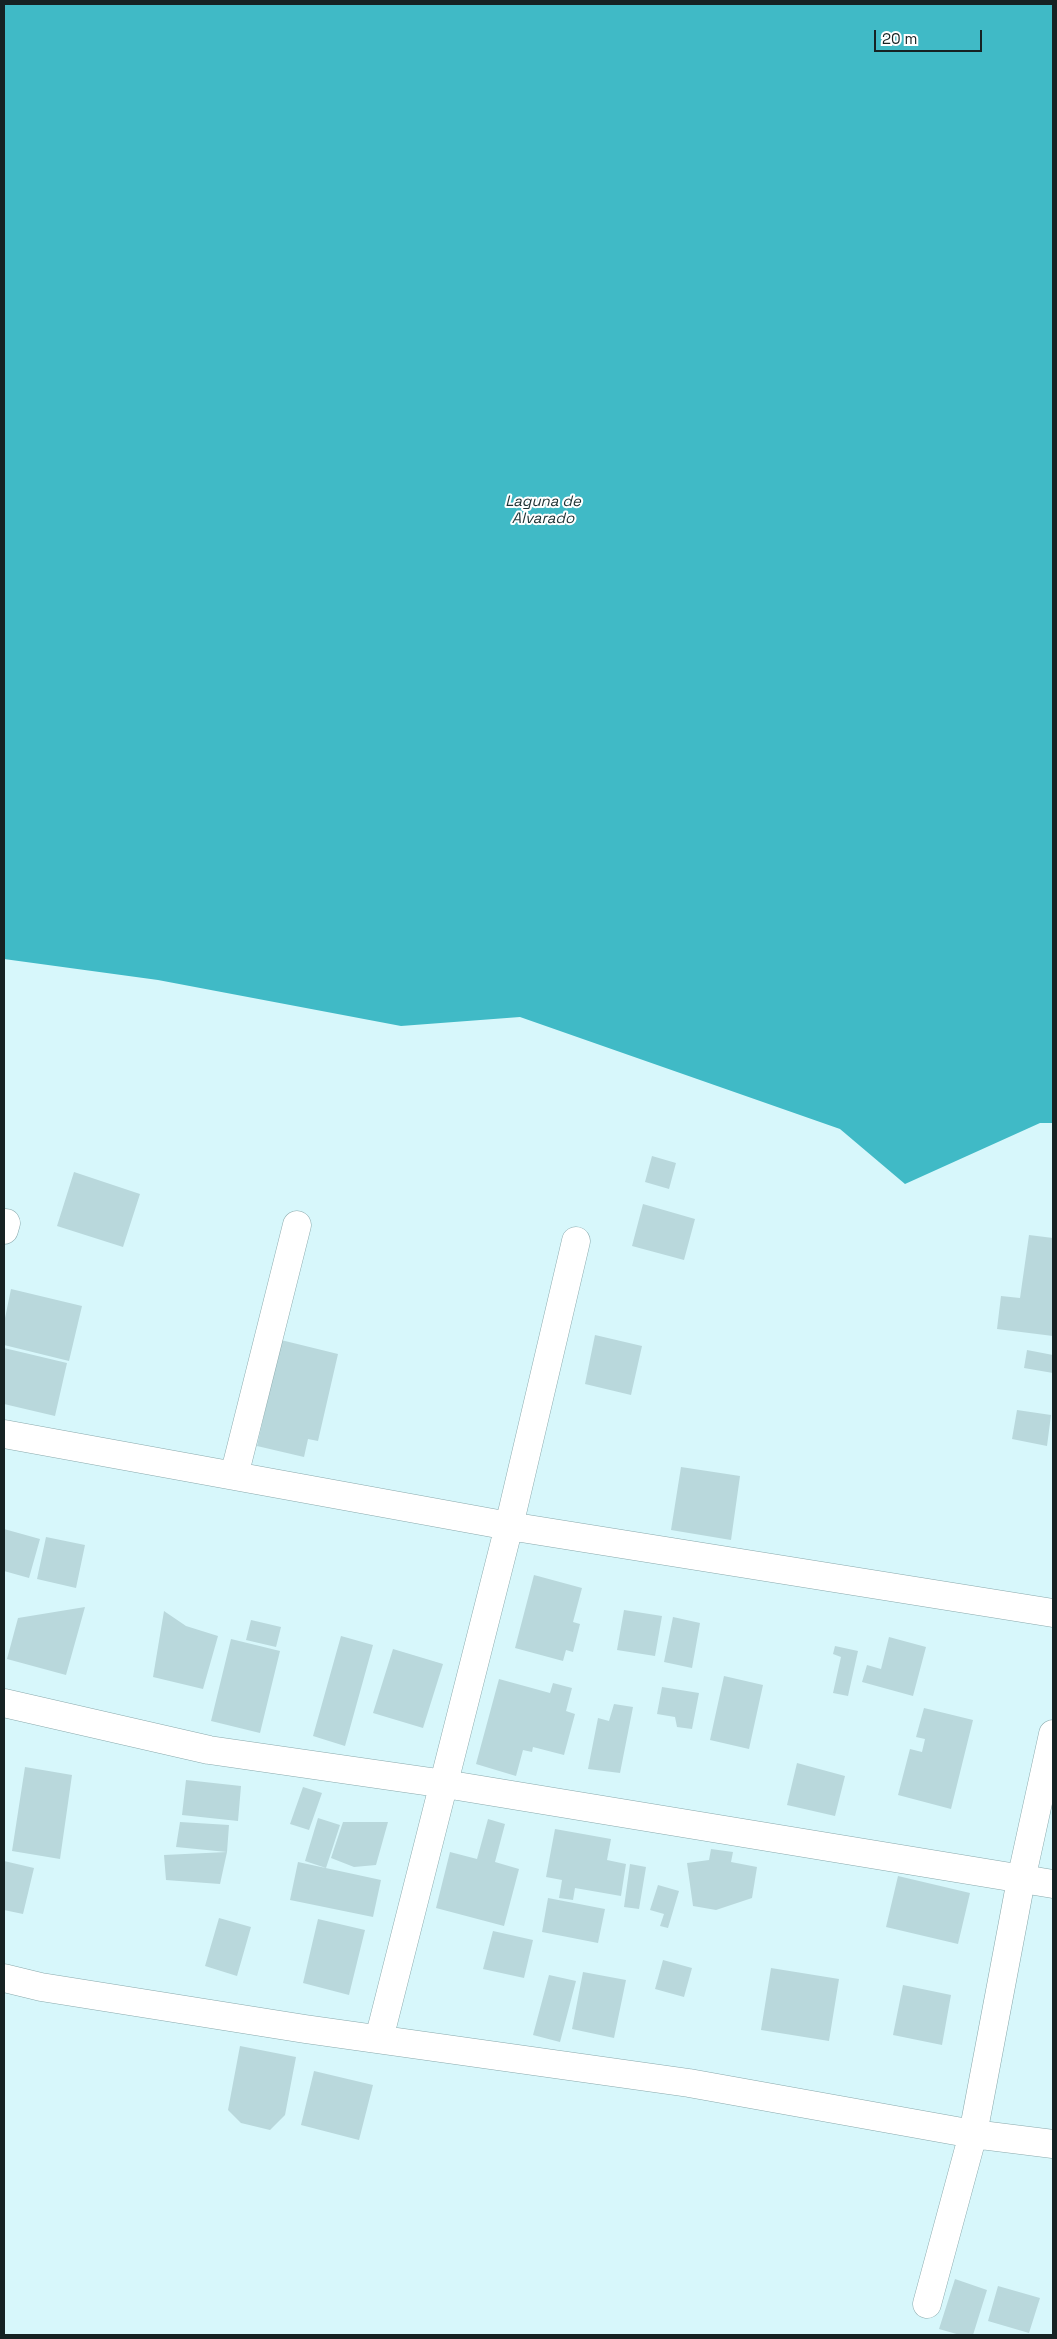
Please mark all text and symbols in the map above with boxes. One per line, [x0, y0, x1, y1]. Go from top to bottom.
scale bar [877, 20, 984, 52]
text: 20 m [882, 29, 917, 48]
water label: Laguna de Alvarado [505, 493, 581, 528]

